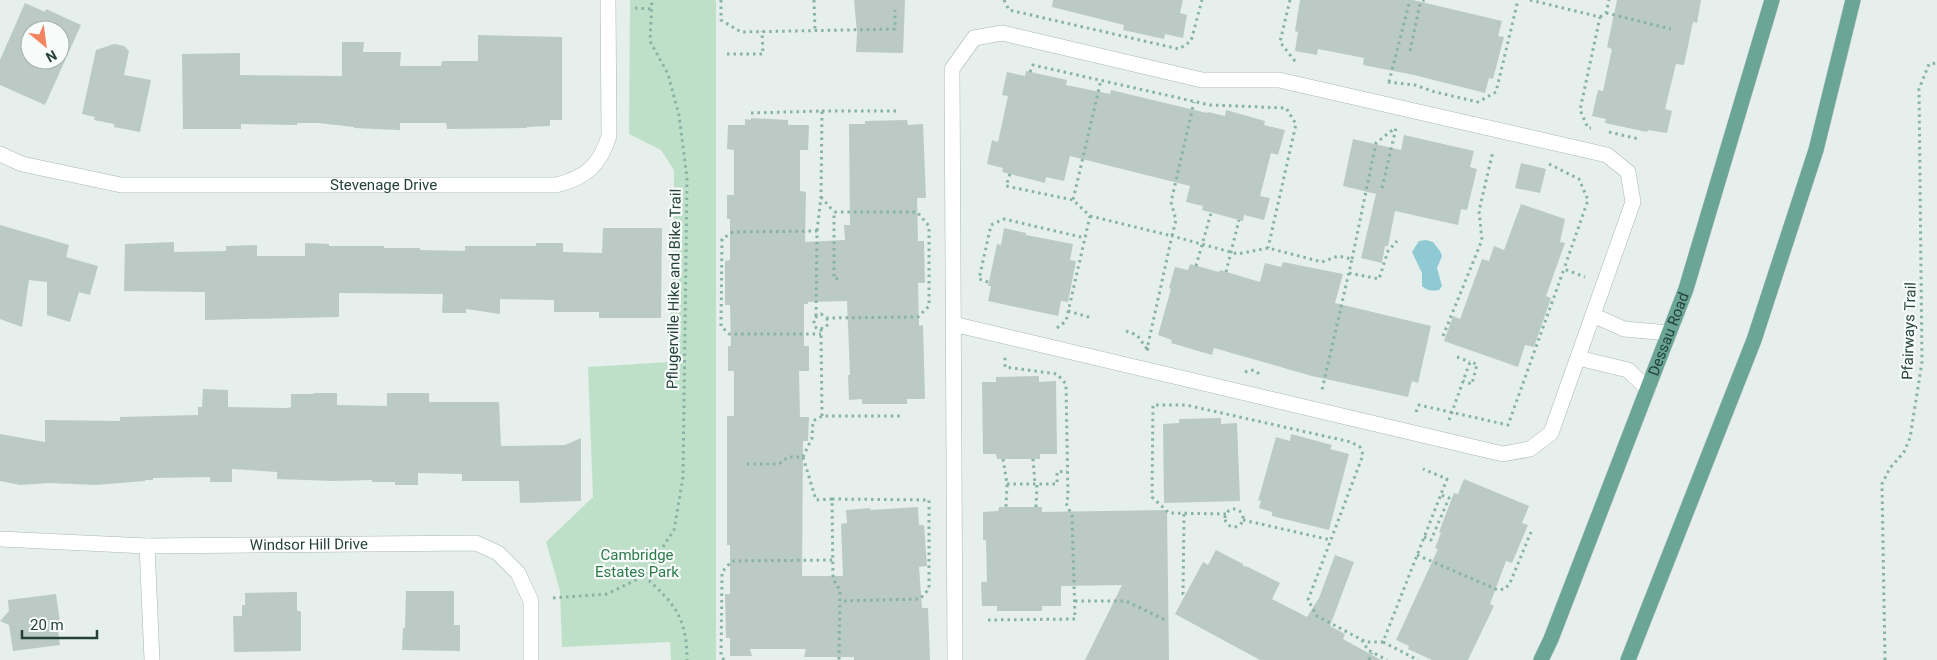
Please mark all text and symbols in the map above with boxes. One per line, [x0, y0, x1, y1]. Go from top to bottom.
north arrow [20, 20, 70, 70]
text: N [43, 47, 60, 66]
street label: Stevenage Drive [330, 176, 437, 194]
street label: Pflugerville Hike and Bike Trail [663, 189, 685, 389]
street label: Pfairways Trail [1898, 282, 1920, 380]
street label: Dessau Road [1644, 290, 1693, 378]
street label: Windsor Hill Drive [250, 535, 368, 554]
park label: Cambridge Estates Park [595, 546, 679, 581]
scale bar [22, 608, 98, 640]
text: 20 m [30, 616, 64, 634]

